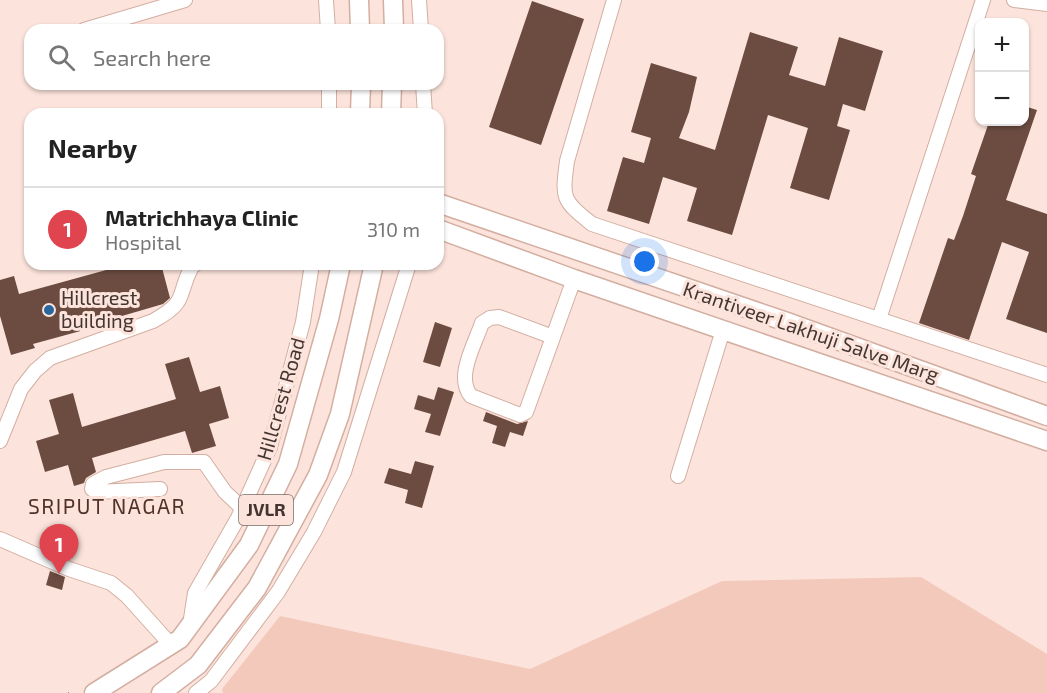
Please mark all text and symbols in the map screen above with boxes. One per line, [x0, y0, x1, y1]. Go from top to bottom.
map controls [975, 18, 1029, 126]
button: + [975, 18, 1029, 72]
search box [24, 24, 444, 90]
icon: search [45, 41, 78, 74]
text: Search here [93, 44, 211, 70]
button: − [975, 72, 1029, 126]
text: Nearby [48, 132, 137, 163]
text: Matrichhaya Clinic [105, 204, 299, 230]
text: 1 [63, 217, 72, 241]
text: 310 m [367, 217, 420, 241]
text: Hospital [105, 230, 181, 254]
your location [630, 247, 659, 276]
street label: Krantiveer Lakhuji Salve Marg [680, 276, 942, 386]
place label: Hillcrest building [61, 285, 138, 332]
marker: Hillcrest building [42, 303, 56, 317]
street label: Hillcrest Road [251, 334, 309, 463]
district label: SRIPUT NAGAR [28, 493, 186, 518]
road number: JVLR [239, 495, 293, 525]
pin: 1 [40, 524, 78, 574]

